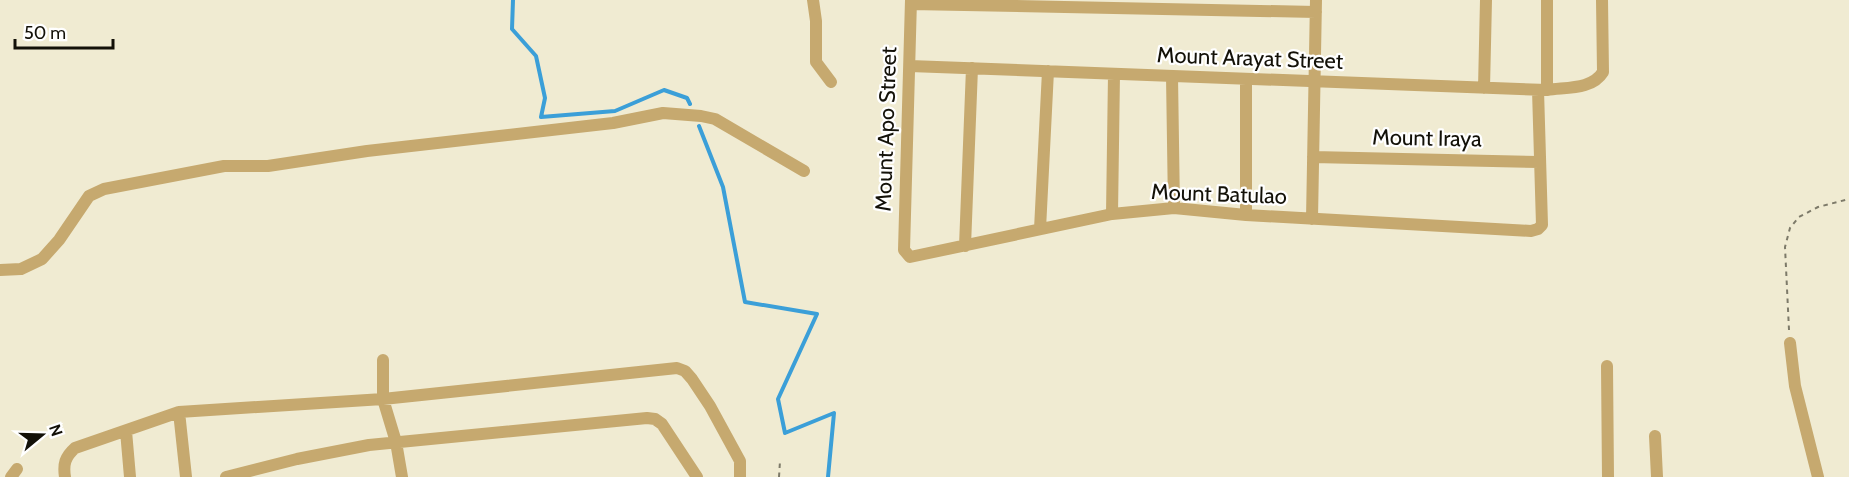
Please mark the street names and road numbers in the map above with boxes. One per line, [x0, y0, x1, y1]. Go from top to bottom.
street label: Mount Arayat Street [1156, 41, 1344, 75]
street label: Mount Apo Street [870, 45, 902, 212]
street label: Mount Iraya [1372, 124, 1482, 152]
street label: Mount Batulao [1151, 178, 1287, 210]

